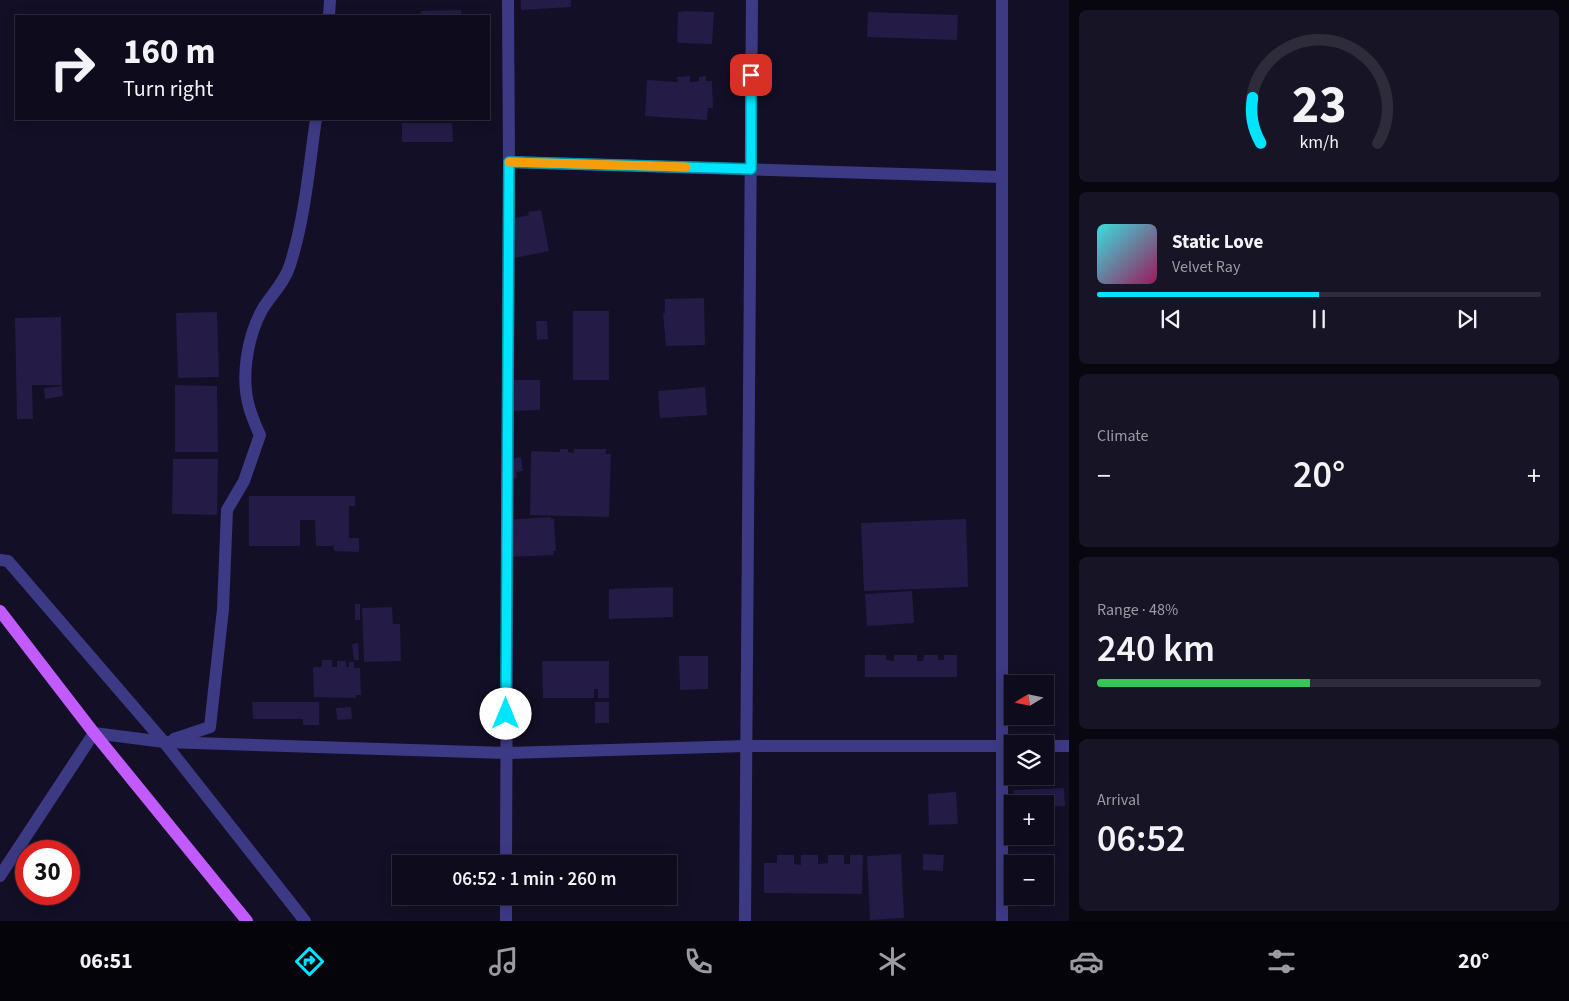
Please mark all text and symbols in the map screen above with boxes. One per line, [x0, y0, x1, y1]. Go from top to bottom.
text: 160 m [123, 27, 215, 77]
icon: right [40, 35, 105, 100]
pin [730, 54, 772, 96]
icon: arrive [737, 61, 765, 89]
text: 23 [1292, 69, 1346, 143]
text: Turn right [123, 73, 213, 105]
text: km/h [1299, 130, 1339, 155]
text: Static Love [1172, 229, 1263, 256]
text: Velvet Ray [1172, 256, 1240, 278]
icon: previous [1157, 305, 1185, 333]
icon: pause [1305, 305, 1333, 333]
icon: next [1453, 305, 1481, 333]
text: Climate [1097, 425, 1148, 447]
text: 20° [1293, 448, 1345, 502]
text: − [1097, 456, 1111, 496]
text: + [1527, 456, 1541, 496]
text: Range · 48% [1097, 599, 1178, 621]
text: 240 km [1097, 622, 1215, 676]
north arrow [1004, 675, 1054, 725]
map controls [1004, 675, 1054, 905]
position arrow [479, 687, 531, 739]
button: layers [1004, 735, 1054, 785]
text: Arrival [1097, 789, 1140, 811]
button: + [1004, 795, 1054, 845]
text: 06:52 [1097, 812, 1185, 866]
speed limit sign: 30 [15, 840, 80, 905]
button: − [1004, 855, 1054, 905]
text: 06:52 · 1 min · 260 m [452, 866, 617, 893]
icon: directions [292, 944, 327, 979]
icon: music [486, 944, 521, 979]
icon: phone [681, 944, 716, 979]
icon: climate [875, 944, 910, 979]
icon: car [1069, 944, 1104, 979]
icon: filters [1264, 944, 1299, 979]
text: 06:51 [80, 945, 133, 977]
text: 20° [1458, 945, 1489, 977]

